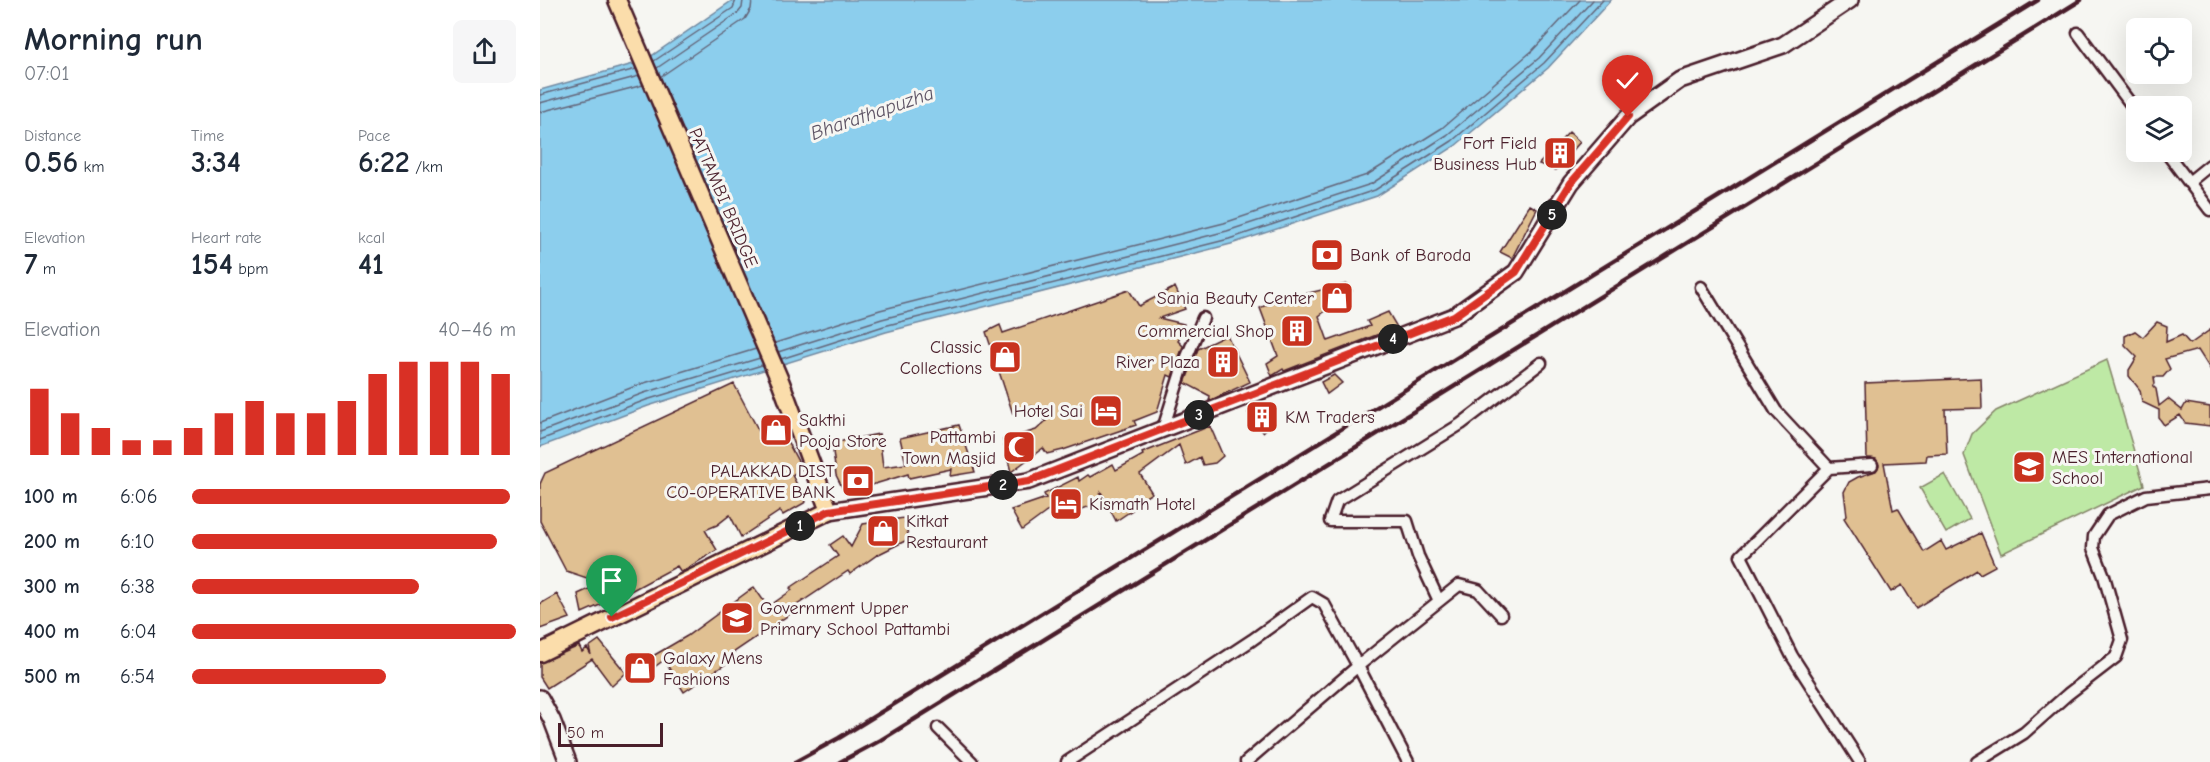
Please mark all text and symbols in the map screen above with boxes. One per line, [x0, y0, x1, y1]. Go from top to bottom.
map controls [2126, 18, 2192, 162]
button: locate [2126, 18, 2192, 84]
text: Morning run [24, 20, 203, 58]
button: share [453, 20, 516, 83]
pin [1602, 55, 1653, 117]
text: 07:01 [24, 62, 69, 85]
icon: check [1611, 64, 1644, 97]
water label: Bharathapuzha [807, 81, 937, 145]
button: layers [2126, 96, 2192, 162]
street label: PATTAMBI BRIDGE [684, 125, 762, 271]
text: Distance [24, 127, 81, 145]
text: Time [191, 127, 224, 145]
text: Pace [358, 127, 390, 145]
place label: Fort Field Business Hub [1433, 133, 1537, 175]
building icon: Fort Field Business Hub [1542, 135, 1578, 171]
text: 0.56 [24, 145, 78, 180]
text: 3:34 [191, 145, 241, 180]
text: 6:22 [358, 145, 410, 180]
text: km [78, 158, 105, 176]
text: /km [410, 158, 443, 176]
pin: 5 [1537, 200, 1567, 230]
text: 5 [1548, 206, 1556, 224]
text: Elevation [24, 229, 85, 247]
text: Heart rate [191, 229, 262, 247]
text: kcal [358, 229, 385, 247]
bank icon: Bank of Baroda [1309, 237, 1345, 273]
place label: Bank of Baroda [1350, 245, 1471, 266]
text: 7 [24, 247, 38, 282]
text: 154 [191, 247, 233, 282]
text: 41 [358, 247, 384, 282]
text: m [38, 260, 56, 278]
text: bpm [233, 260, 268, 278]
shop icon: Sania Beauty Center [1319, 280, 1355, 316]
place label: Sania Beauty Center [1157, 288, 1315, 309]
building icon: Commercial Shop [1279, 313, 1315, 349]
text: Elevation [24, 318, 101, 341]
text: 40–46 m [438, 318, 516, 341]
place label: Commercial Shop [1137, 321, 1274, 342]
pin: 4 [1378, 324, 1408, 354]
text: 4 [1389, 330, 1397, 348]
place label: Classic Collections [900, 337, 982, 379]
shop icon: Classic Collections [987, 339, 1023, 375]
building icon: River Plaza [1205, 344, 1241, 380]
place label: River Plaza [1116, 352, 1200, 373]
hotel icon: Hotel Sai [1088, 393, 1124, 429]
building icon: KM Traders [1244, 399, 1280, 435]
pin: 3 [1184, 400, 1214, 430]
place label: Hotel Sai [1014, 401, 1083, 422]
text: 3 [1195, 406, 1203, 424]
place label: KM Traders [1285, 407, 1375, 428]
place label: Sakthi Pooja Store [799, 410, 887, 452]
shop icon: Sakthi Pooja Store [758, 412, 794, 448]
place label: Pattambi Town Masjid [902, 427, 996, 469]
mosque icon: Pattambi Town Masjid [1001, 429, 1037, 465]
place label: MES International School [2052, 447, 2193, 489]
school or university icon: MES International School [2011, 449, 2047, 485]
place label: PALAKKAD DIST CO-OPERATIVE BANK [666, 461, 836, 503]
bank icon: PALAKKAD DIST CO-OPERATIVE BANK [840, 463, 876, 499]
pin: 2 [988, 470, 1018, 500]
text: 2 [999, 476, 1007, 494]
text: 100 m [24, 485, 78, 508]
text: 6:06 [120, 485, 157, 508]
hotel icon: Kismath Hotel [1048, 486, 1084, 522]
place label: Kismath Hotel [1089, 494, 1196, 515]
pin: 1 [785, 511, 815, 541]
place label: Kitkat Restaurant [906, 511, 988, 553]
shop icon: Kitkat Restaurant [865, 513, 901, 549]
text: 1 [797, 517, 803, 535]
text: 200 m [24, 530, 80, 553]
text: 6:10 [120, 530, 155, 553]
pin [586, 555, 637, 617]
icon: arrive [595, 564, 628, 597]
text: 300 m [24, 575, 80, 598]
text: 6:38 [120, 575, 155, 598]
place label: Government Upper Primary School Pattambi [760, 598, 950, 640]
school or university icon: Government Upper Primary School Pattambi [719, 600, 755, 636]
text: 400 m [24, 620, 79, 643]
text: 6:04 [120, 620, 156, 643]
place label: Galaxy Mens Fashions [663, 648, 763, 690]
shop icon: Galaxy Mens Fashions [622, 650, 658, 686]
text: 500 m [24, 665, 81, 688]
text: 6:54 [120, 665, 155, 688]
scale bar [558, 720, 663, 748]
text: 50 m [567, 724, 604, 742]

